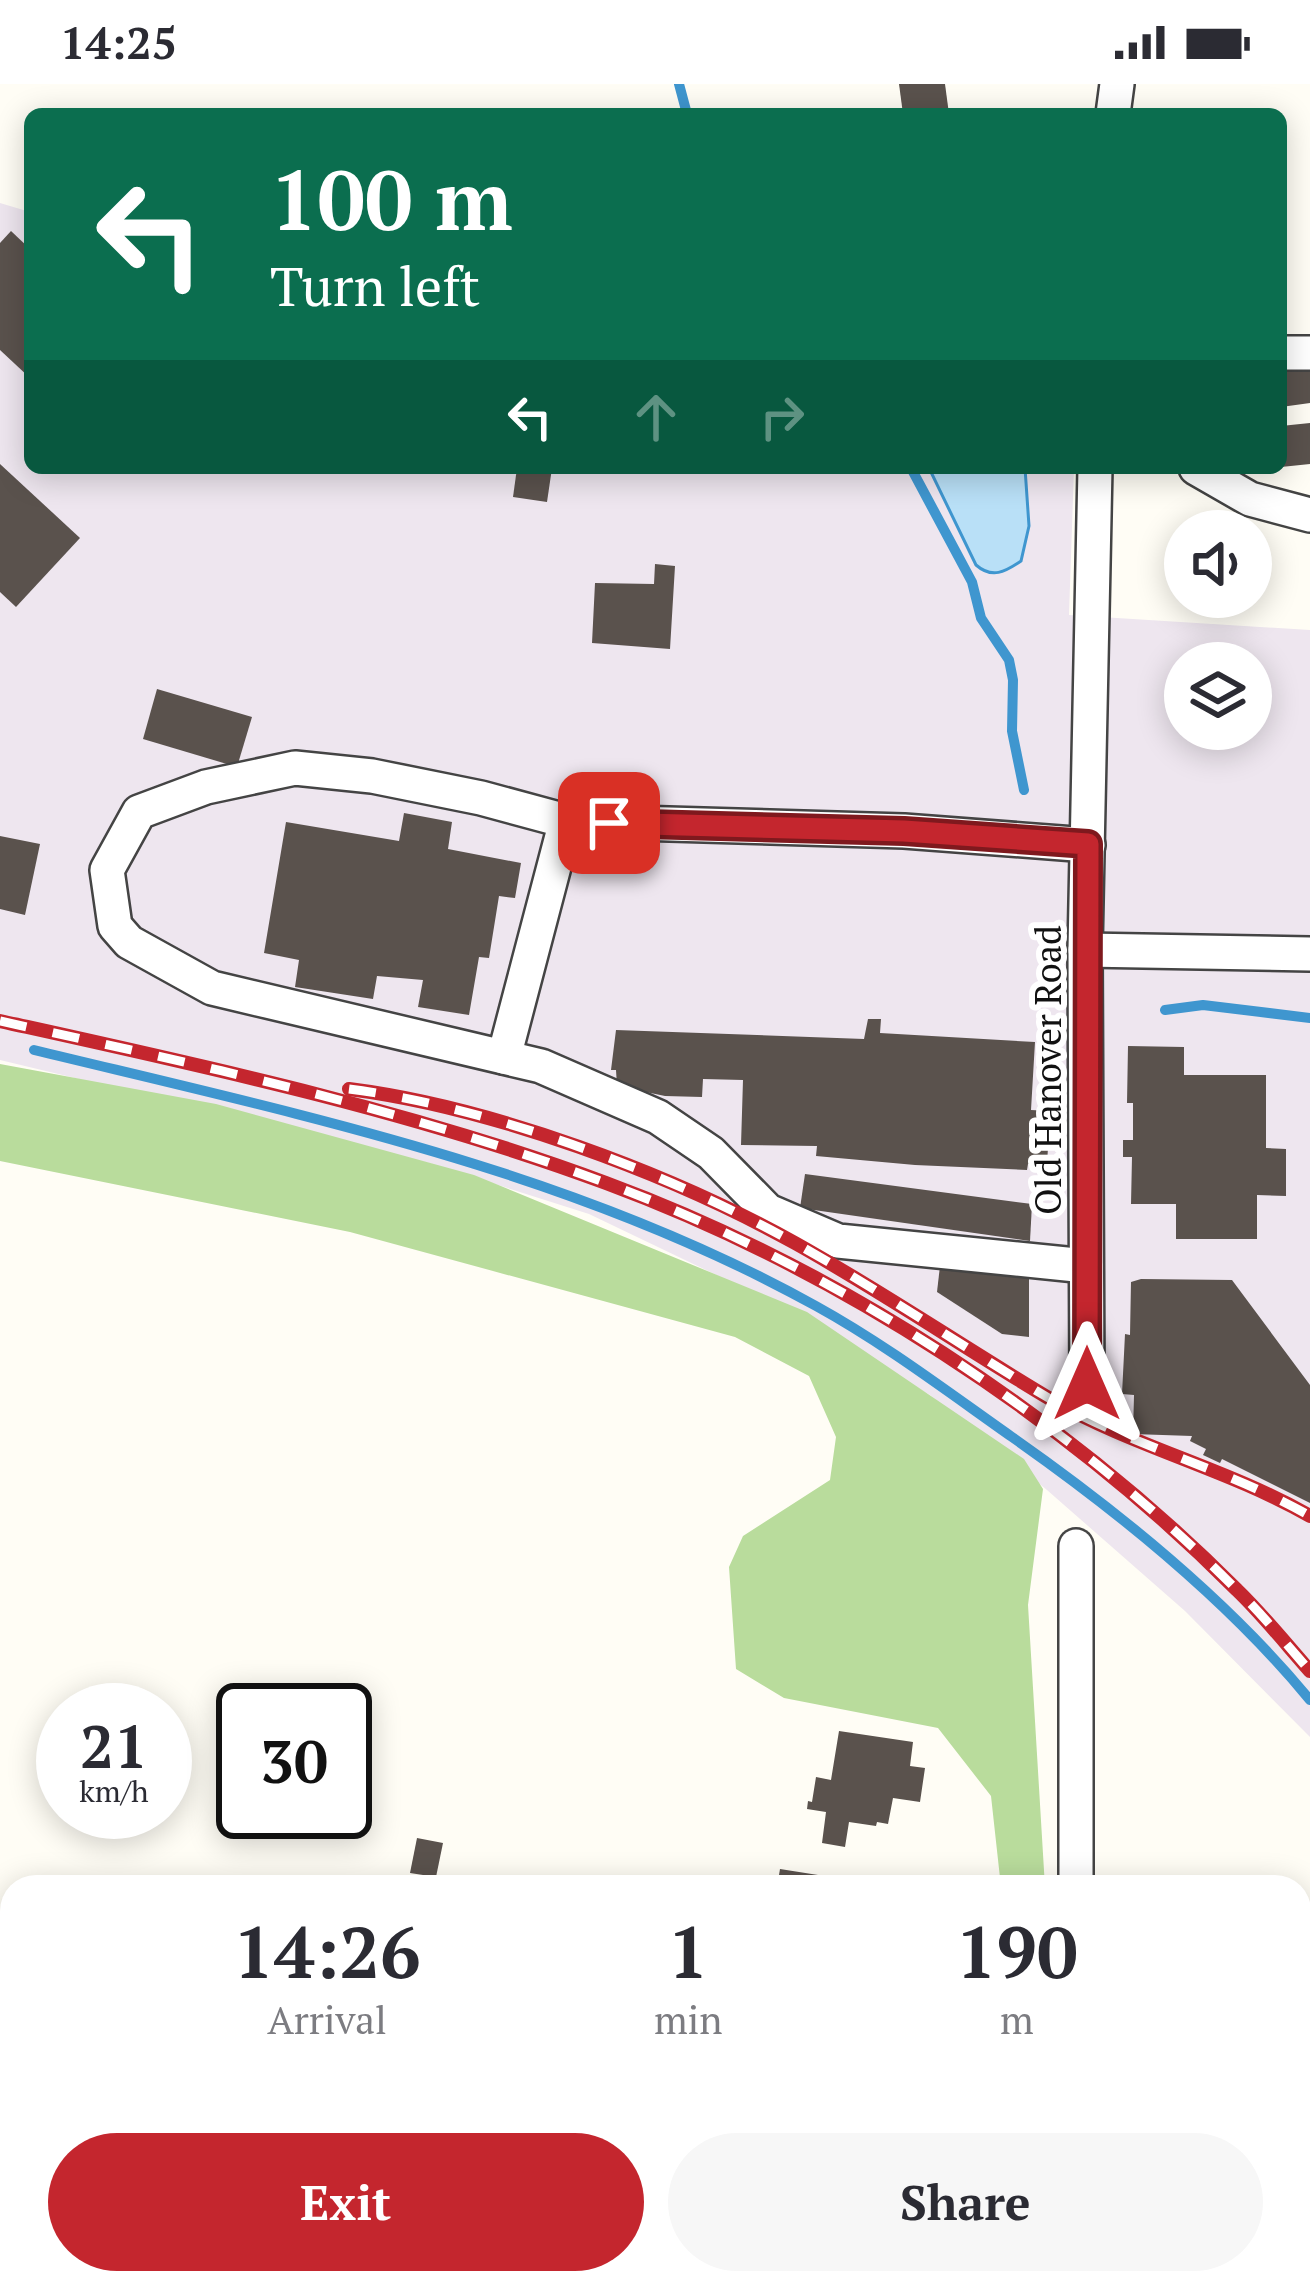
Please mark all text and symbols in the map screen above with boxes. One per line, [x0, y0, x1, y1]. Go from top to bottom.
text: 14:25 [60, 12, 177, 72]
text: 100 m [270, 143, 513, 254]
icon: left [72, 156, 228, 312]
text: Turn left [270, 250, 480, 321]
icon: left [497, 384, 563, 450]
icon: ahead [623, 384, 689, 450]
icon: right [749, 384, 815, 450]
map controls [1164, 510, 1272, 750]
button: sound [1164, 510, 1272, 618]
button: layers [1164, 642, 1272, 750]
pin [558, 772, 660, 874]
icon: arrive [576, 790, 642, 856]
street label: Old Hanover Road [1024, 925, 1071, 1215]
position arrow [1024, 1321, 1150, 1447]
speed limit sign: 30 [216, 1683, 372, 1839]
text: 21 [80, 1706, 148, 1785]
text: km/h [79, 1771, 149, 1811]
text: 14:26 [233, 1903, 421, 1999]
text: 1 [668, 1903, 709, 1999]
text: 190 [956, 1903, 1078, 1999]
text: Arrival [267, 1993, 387, 2045]
text: min [654, 1993, 722, 2045]
text: m [1000, 1993, 1034, 2045]
button: Exit [48, 2133, 644, 2271]
button: Share [668, 2133, 1263, 2271]

